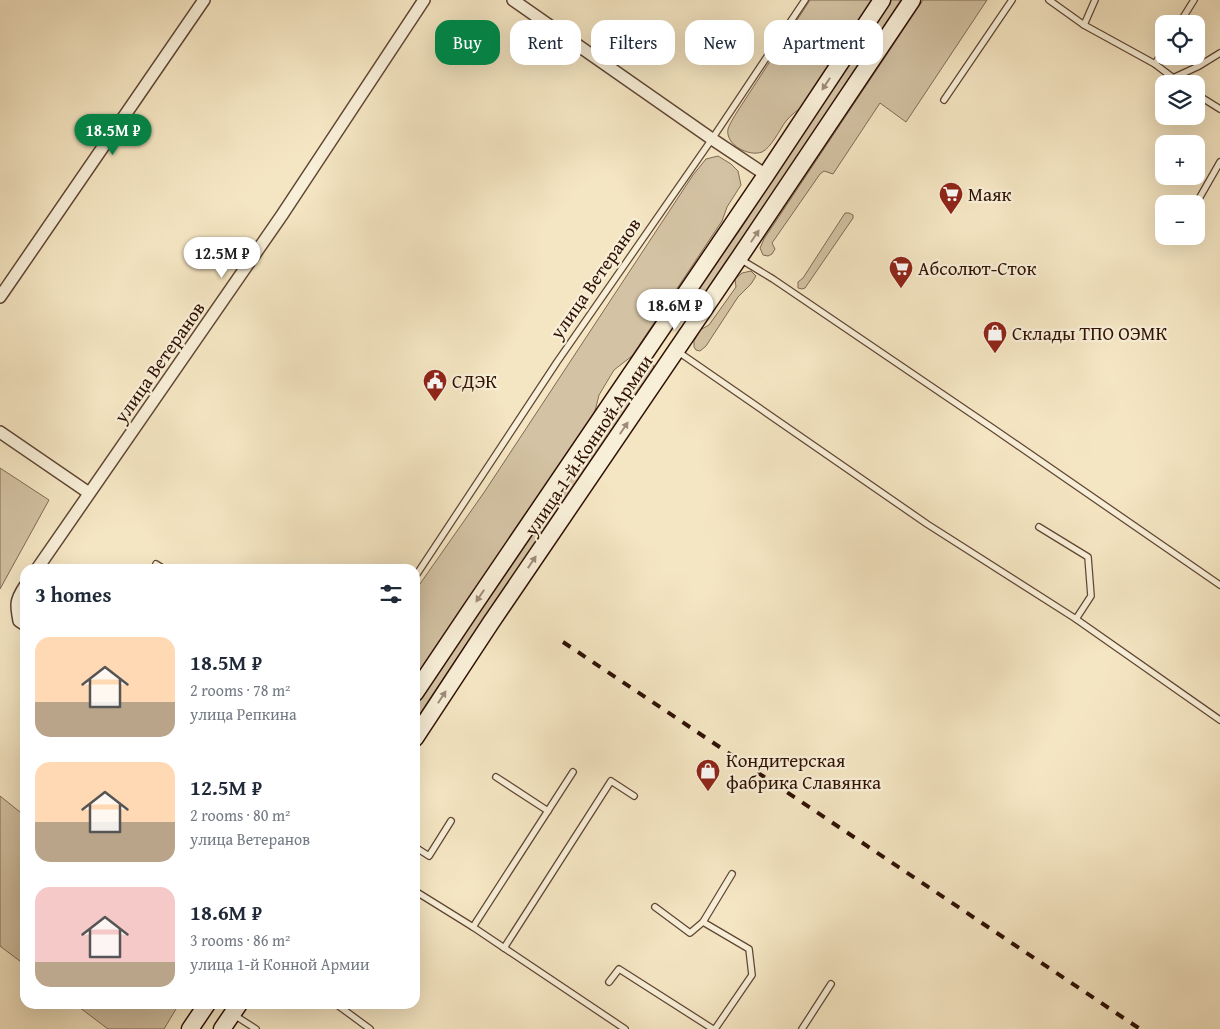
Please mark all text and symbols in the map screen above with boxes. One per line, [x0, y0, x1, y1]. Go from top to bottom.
map controls [1155, 15, 1205, 245]
button: locate [1155, 15, 1205, 65]
chip: Buy [435, 20, 500, 65]
chip: Rent [510, 20, 581, 65]
chip: Filters [591, 20, 675, 65]
chip: New [685, 20, 754, 65]
chip: Apartment [764, 20, 883, 65]
button: layers [1155, 75, 1205, 125]
one-way arrow [821, 78, 831, 91]
pin: 18.5M ₽ [67, 114, 159, 156]
text: 18.5M ₽ [86, 118, 140, 142]
button: + [1155, 135, 1205, 185]
place label: Маяк [968, 180, 1012, 208]
supermarket icon: Маяк [938, 181, 964, 215]
button: − [1155, 195, 1205, 245]
street label: улица Ветеранов [542, 212, 647, 345]
one-way arrow [750, 229, 759, 242]
pin: 12.5M ₽ [176, 236, 268, 279]
text: 12.5M ₽ [195, 241, 249, 265]
place label: Абсолют-Сток [918, 254, 1036, 282]
supermarket icon: Абсолют-Сток [888, 255, 914, 289]
pin: 18.6M ₽ [629, 288, 721, 331]
text: 18.6M ₽ [648, 293, 702, 317]
street label: улица Ветеранов [106, 296, 211, 429]
place label: Склады ТПО ОЭМК [1012, 319, 1168, 347]
shop icon: Склады ТПО ОЭМК [982, 320, 1008, 354]
street label: улица 1-й Конной Армии [516, 349, 659, 542]
place label: СДЭК [452, 367, 497, 395]
public building icon: СДЭК [422, 368, 448, 402]
one-way arrow [619, 421, 629, 435]
one-way arrow [527, 555, 537, 569]
text: 3 homes [35, 579, 111, 610]
icon: filters [377, 580, 405, 608]
one-way arrow [475, 589, 485, 603]
text: 18.5M ₽ [190, 647, 262, 678]
icon: home [75, 657, 135, 717]
text: 2 rooms · 78 m² [190, 678, 290, 702]
one-way arrow [437, 691, 447, 704]
text: улица Репкина [190, 702, 297, 726]
place label: Кондитерская фабрика Славянка [726, 746, 881, 796]
shop icon: Кондитерская фабрика Славянка [695, 758, 721, 792]
text: 12.5M ₽ [190, 772, 262, 803]
icon: home [75, 782, 135, 842]
text: 2 rooms · 80 m² [190, 803, 290, 827]
text: улица Ветеранов [190, 827, 310, 851]
text: 18.6M ₽ [190, 897, 262, 928]
icon: home [75, 907, 135, 967]
text: 3 rooms · 86 m² [190, 928, 290, 952]
text: улица 1-й Конной Армии [190, 952, 370, 976]

